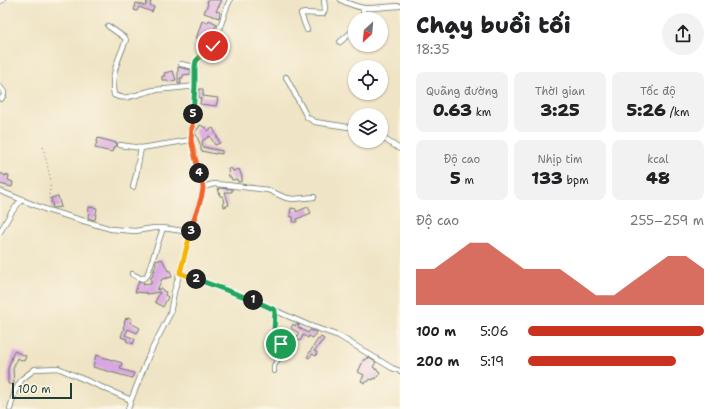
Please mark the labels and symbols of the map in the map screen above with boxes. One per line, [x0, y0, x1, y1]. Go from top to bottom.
north arrow [348, 12, 388, 52]
pin [196, 29, 230, 63]
pin: 5 [183, 104, 203, 124]
pin: 4 [189, 163, 209, 183]
pin: 3 [181, 221, 201, 241]
pin: 2 [186, 269, 206, 289]
pin: 1 [243, 290, 263, 310]
pin [264, 327, 298, 361]
scale bar [12, 381, 72, 400]

